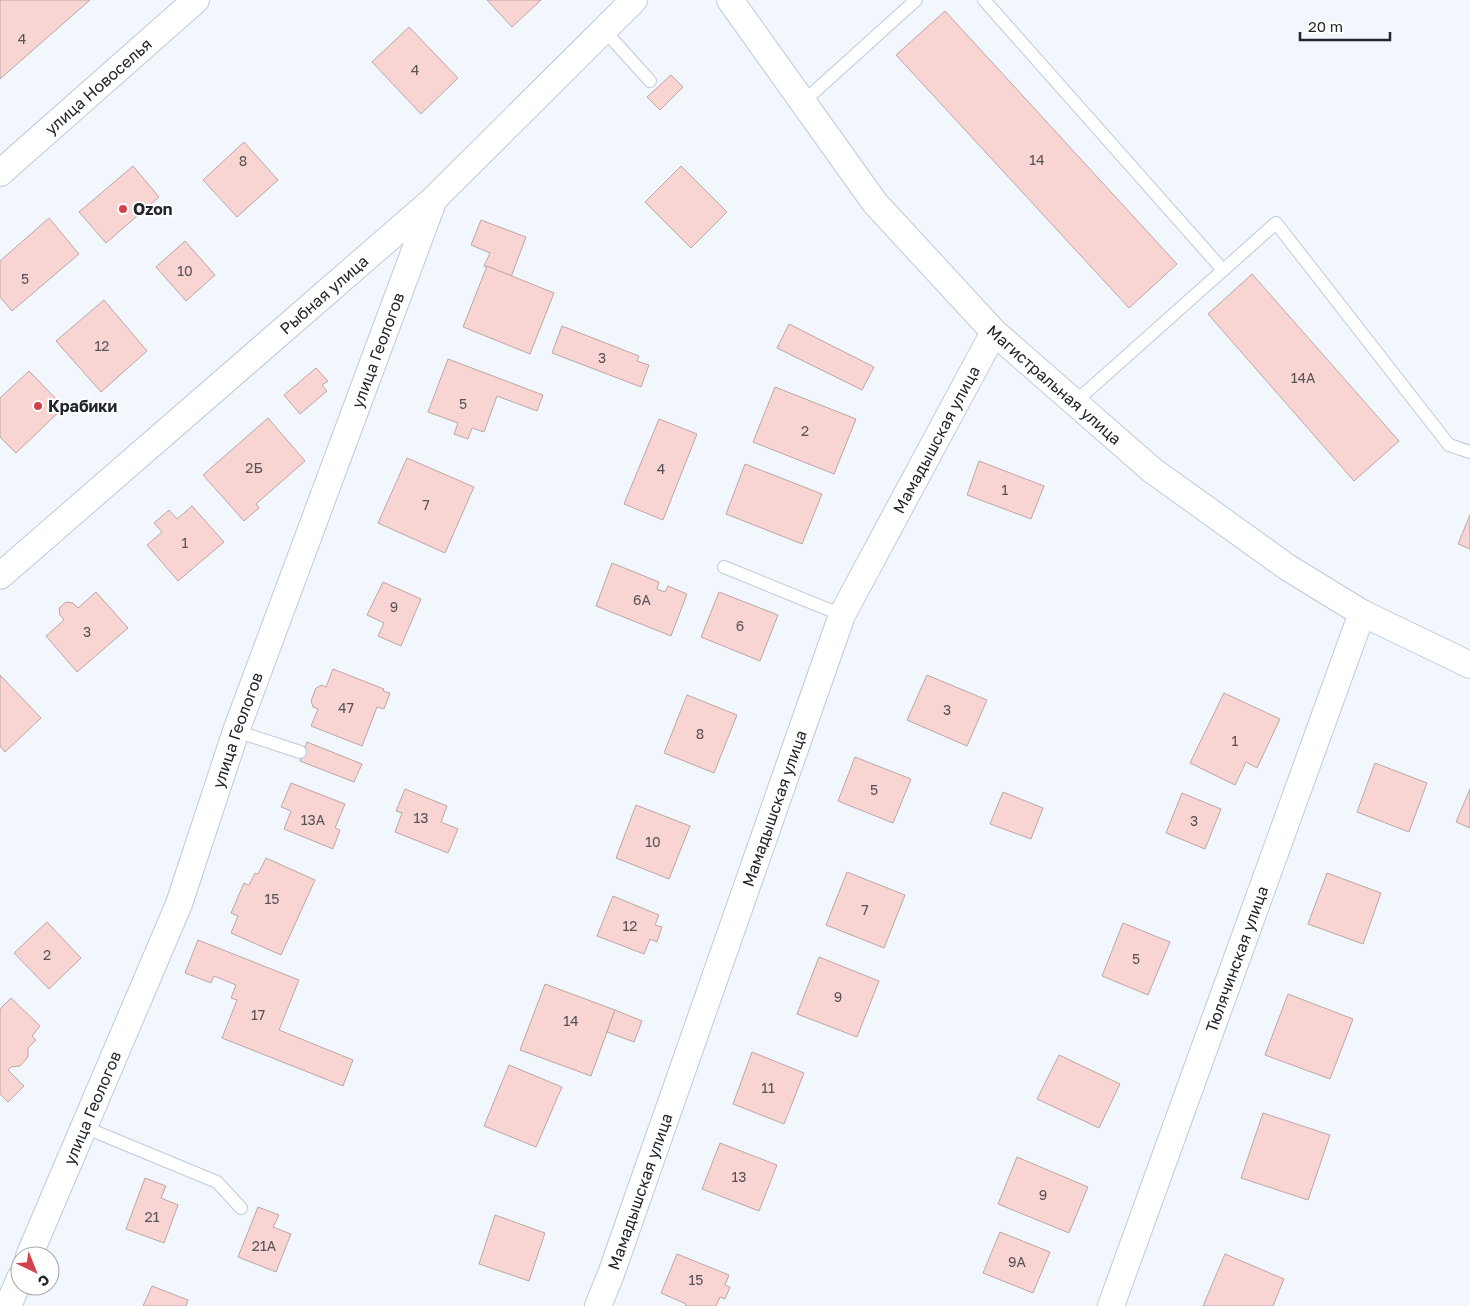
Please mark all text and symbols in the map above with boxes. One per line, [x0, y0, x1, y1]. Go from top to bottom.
scale bar [1300, 10, 1390, 42]
text: 20 m [1308, 17, 1343, 35]
house number: 4 [18, 30, 26, 47]
street label: улица Новоселья [41, 34, 156, 139]
house number: 4 [411, 61, 419, 78]
house number: 14 [1029, 151, 1045, 168]
house number: 8 [239, 152, 247, 169]
place label: Ozon [133, 199, 173, 219]
marker: Ozon [117, 203, 129, 215]
street label: Рыбная улица [276, 251, 372, 338]
house number: 10 [177, 262, 193, 279]
house number: 5 [21, 270, 29, 287]
street label: улица Геологов [347, 290, 408, 411]
street label: Магистральная улица [983, 321, 1126, 449]
house number: 12 [95, 337, 109, 354]
house number: 3 [598, 349, 606, 366]
street label: Мамадышская улица [888, 362, 984, 517]
house number: 14А [1291, 369, 1316, 386]
house number: 5 [459, 395, 467, 412]
place label: Крабики [48, 396, 117, 416]
marker: Крабики [32, 400, 44, 412]
house number: 2 [801, 422, 809, 439]
house number: 2Б [245, 459, 263, 476]
house number: 4 [657, 460, 665, 477]
house number: 1 [1002, 481, 1009, 498]
house number: 7 [422, 496, 430, 513]
house number: 1 [182, 534, 189, 551]
house number: 6А [633, 591, 652, 608]
house number: 9 [390, 598, 398, 615]
house number: 6 [736, 617, 744, 634]
house number: 3 [83, 623, 91, 640]
street label: улица Геологов [208, 669, 267, 791]
house number: 47 [338, 699, 354, 716]
house number: 3 [943, 701, 951, 718]
house number: 8 [696, 725, 704, 742]
street label: Мамадышская улица [738, 727, 811, 889]
house number: 1 [1232, 732, 1239, 749]
house number: 5 [870, 781, 878, 798]
house number: 13 [414, 809, 428, 826]
house number: 13А [301, 811, 326, 828]
house number: 3 [1190, 812, 1198, 829]
house number: 10 [645, 833, 661, 850]
street label: Тюлячинская улица [1201, 883, 1272, 1035]
house number: 15 [265, 890, 279, 907]
house number: 7 [861, 901, 869, 918]
house number: 12 [623, 917, 637, 934]
house number: 2 [43, 946, 51, 963]
house number: 5 [1132, 950, 1140, 967]
house number: 9 [834, 988, 842, 1005]
house number: 17 [251, 1006, 265, 1023]
house number: 14 [563, 1012, 579, 1029]
street label: улица Геологов [59, 1048, 125, 1168]
house number: 11 [761, 1079, 775, 1096]
street label: Мамадышская улица [603, 1110, 677, 1272]
house number: 13 [732, 1168, 746, 1185]
house number: 9 [1039, 1186, 1047, 1203]
house number: 21 [145, 1208, 160, 1225]
house number: 21А [252, 1237, 277, 1254]
north arrow [10, 1246, 60, 1296]
house number: 9А [1008, 1253, 1027, 1270]
text: С [35, 1271, 54, 1291]
house number: 15 [689, 1271, 703, 1288]

